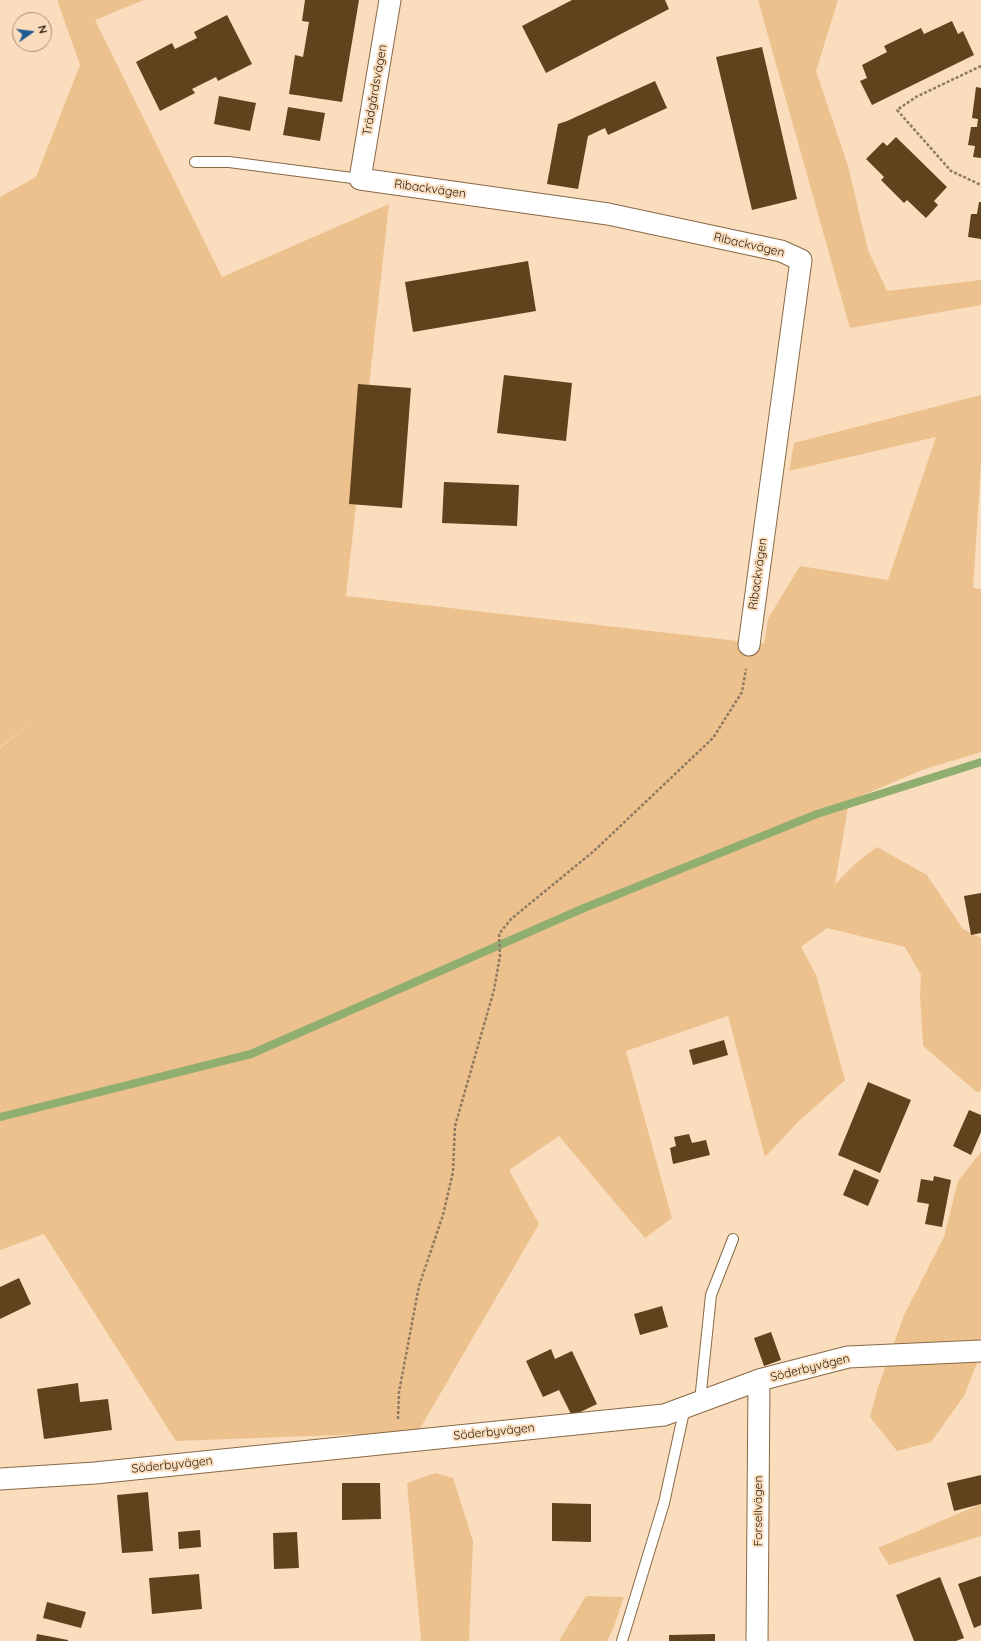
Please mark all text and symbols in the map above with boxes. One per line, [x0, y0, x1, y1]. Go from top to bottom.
north arrow [12, 12, 52, 52]
text: N [35, 24, 50, 35]
street label: Trädgårdsvägen [360, 43, 390, 137]
street label: Ribackvägen [393, 177, 467, 201]
street label: Ribackvägen [712, 230, 786, 260]
street label: Ribackvägen [746, 537, 770, 611]
street label: Söderbyvägen [769, 1351, 851, 1385]
street label: Söderbyvägen [453, 1421, 535, 1443]
street label: Söderbyvägen [131, 1454, 213, 1476]
street label: Forsellvägen [751, 1476, 765, 1546]

